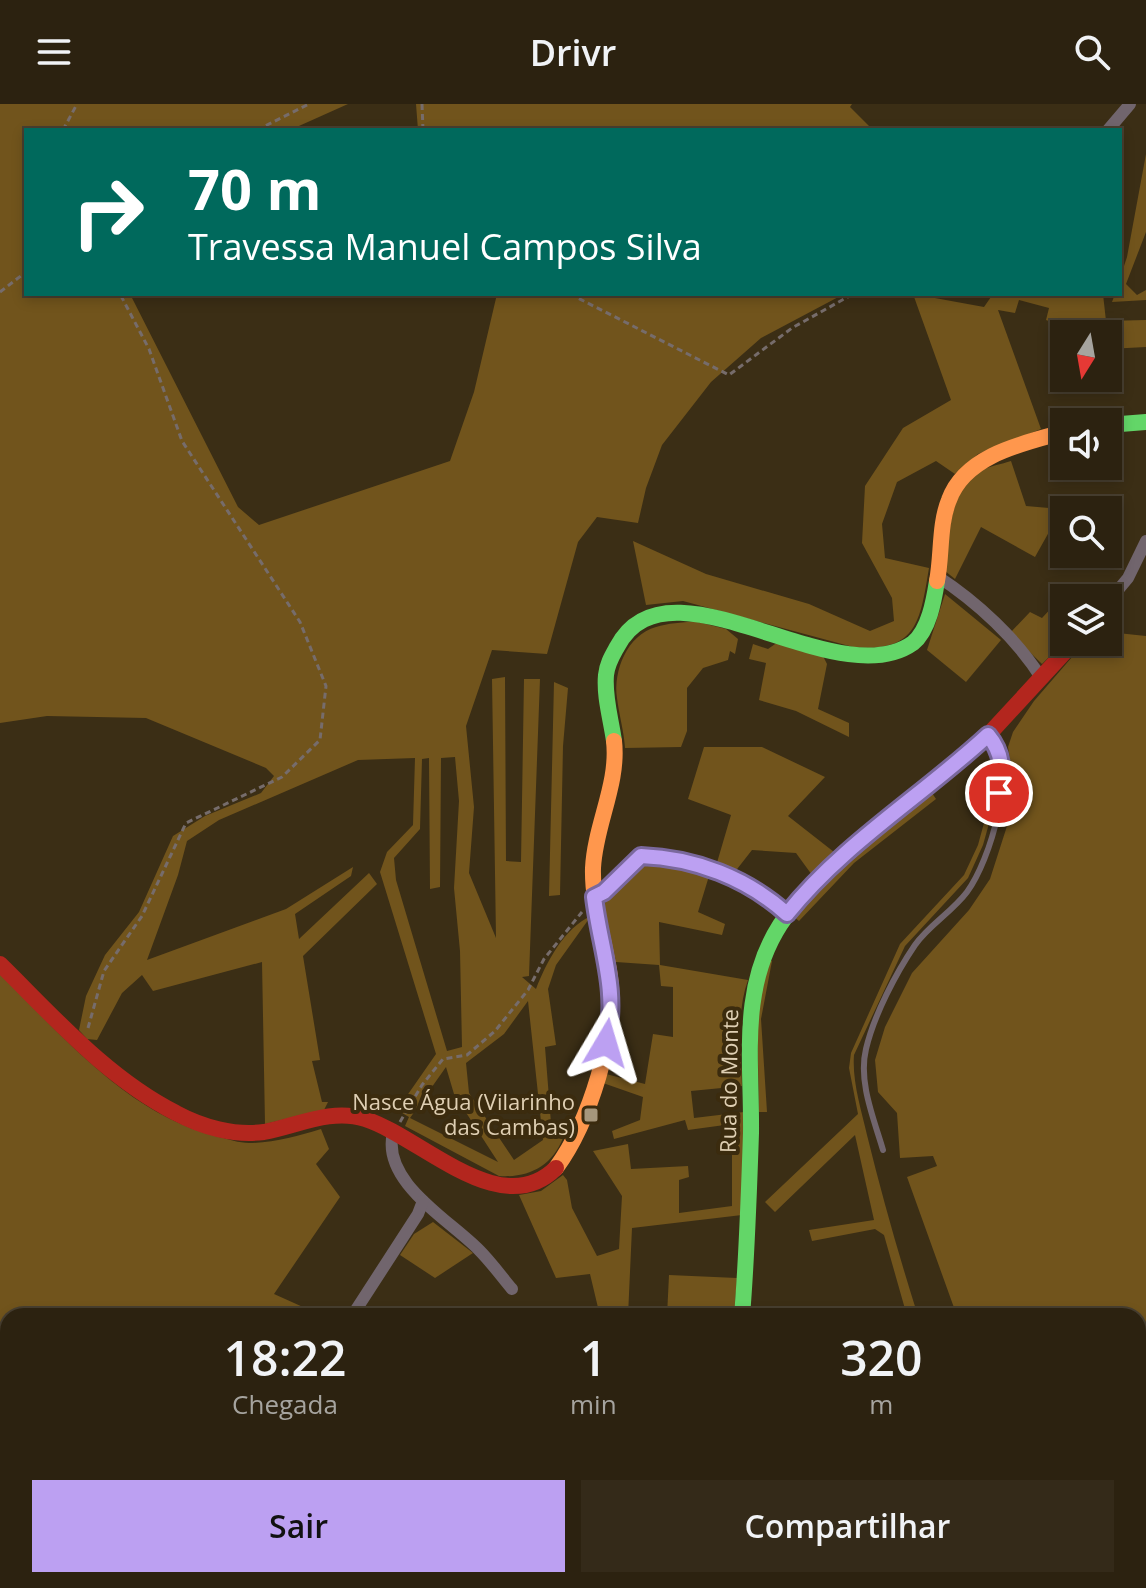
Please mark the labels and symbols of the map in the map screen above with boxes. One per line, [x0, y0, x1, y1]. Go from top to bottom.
north arrow [1050, 320, 1122, 392]
pin [965, 759, 1033, 827]
position arrow [564, 1001, 648, 1085]
street label: Rua do Monte [712, 1009, 744, 1153]
place label: Nasce Água (Vilarinho das Cambas) [352, 1086, 575, 1141]
marker: Nasce Água (Vilarinho das Cambas) [582, 1106, 600, 1124]

